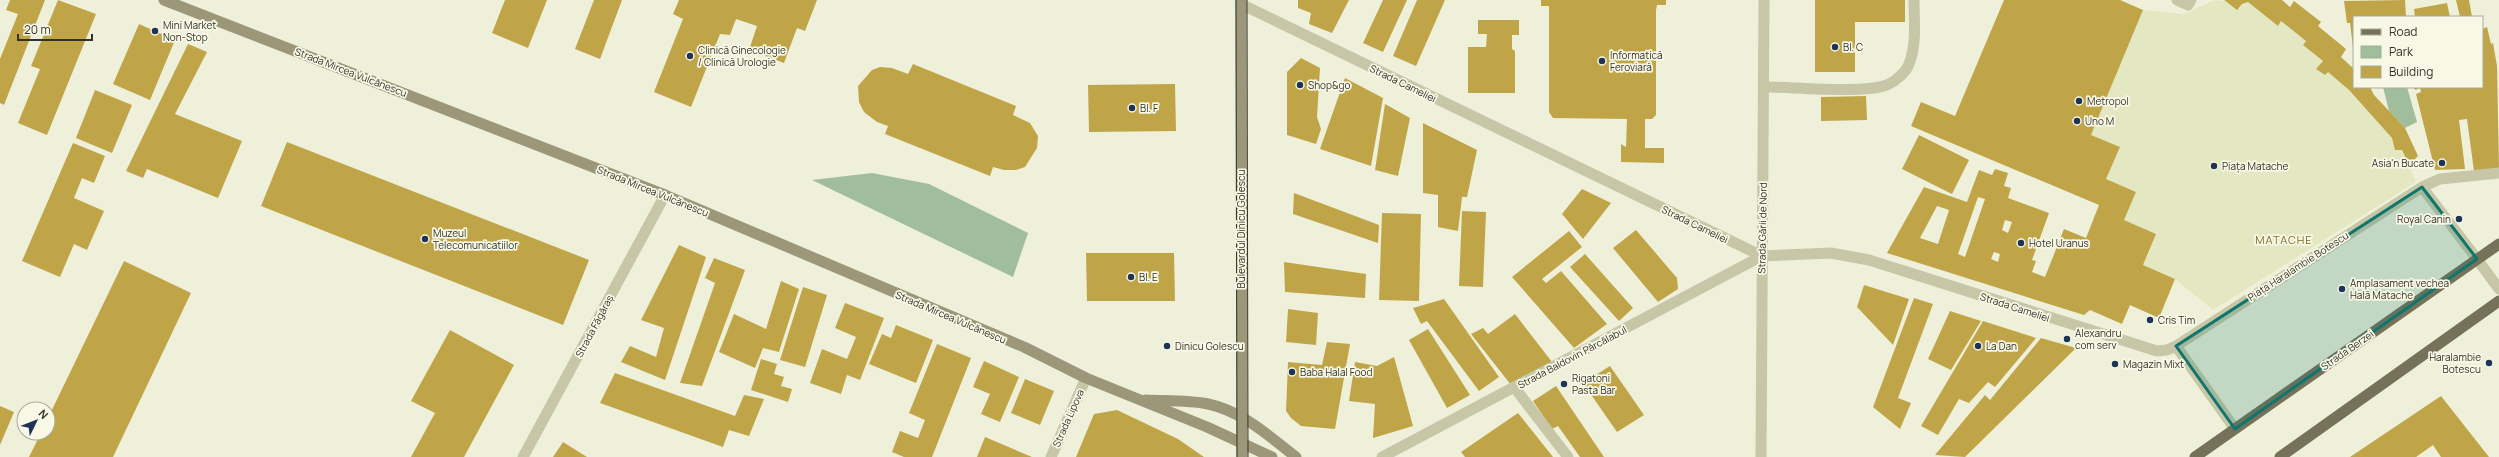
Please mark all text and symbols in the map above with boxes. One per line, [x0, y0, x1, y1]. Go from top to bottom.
scale bar [18, 16, 92, 42]
legend [2353, 16, 2483, 88]
place label: Mini Market Non-Stop [163, 18, 216, 44]
text: 20 m [24, 21, 51, 38]
text: Road [2389, 23, 2417, 40]
marker: Mini Market Non-Stop [150, 26, 160, 36]
place label: Bl. C [1843, 40, 1863, 54]
marker: Bl. C [1830, 42, 1840, 52]
place label: Clinică Ginecologie / Clinică Urologie [698, 43, 786, 69]
text: Park [2389, 43, 2414, 60]
street label: Strada Mircea Vulcănescu [293, 44, 409, 100]
place label: Informatică Feroviară [1610, 48, 1663, 74]
marker: Clinică Ginecologie / Clinică Urologie [685, 51, 695, 61]
marker: Informatică Feroviară [1597, 56, 1607, 66]
street label: Strada Cameliei [1367, 61, 1439, 105]
text: Building [2389, 63, 2433, 80]
place label: Shop&go [1308, 78, 1350, 92]
marker: Shop&go [1295, 80, 1305, 90]
place label: Metropol [2087, 94, 2129, 108]
marker: Metropol [2074, 96, 2084, 106]
place label: Bl. F [1140, 101, 1158, 115]
marker: Bl. F [1127, 103, 1137, 113]
place label: Uno M [2085, 114, 2114, 128]
marker: Uno M [2072, 116, 2082, 126]
place label: Asia'n Bucate [2372, 156, 2434, 170]
marker: Asia'n Bucate [2437, 158, 2447, 168]
place label: Piața Matache [2222, 159, 2288, 173]
marker: Piața Matache [2209, 161, 2219, 171]
street label: Strada Mircea Vulcănescu [595, 162, 711, 220]
street label: Bulevardul Dinicu Golescu [1234, 170, 1248, 288]
street label: Strada Gării de Nord [1754, 182, 1770, 274]
street label: Strada Cameliei [1659, 202, 1731, 246]
place label: Royal Canin [2397, 212, 2451, 226]
marker: Royal Canin [2454, 214, 2464, 224]
place label: Muzeul Telecomunicatiilor [433, 226, 518, 252]
street label: Piața Haralambie Botescu [2245, 228, 2351, 304]
district label: MATACHE [2255, 232, 2313, 247]
marker: Muzeul Telecomunicatiilor [420, 234, 430, 244]
place label: Hotel Uranus [2029, 236, 2089, 250]
marker: Hotel Uranus [2016, 238, 2026, 248]
place label: Bl. E [1139, 270, 1158, 284]
marker: Bl. E [1126, 272, 1136, 282]
place label: Amplasament vechea Hală Matache [2350, 276, 2449, 302]
marker: Amplasament vechea Hală Matache [2337, 284, 2347, 294]
street label: Strada Mircea Vulcănescu [893, 287, 1009, 347]
street label: Strada Cameliei [1978, 289, 2052, 325]
street label: Strada Făgăraș [572, 292, 616, 360]
place label: Cris Tim [2158, 313, 2195, 327]
marker: Cris Tim [2145, 315, 2155, 325]
street label: Strada Baldovin Pârcălabul [1515, 322, 1629, 392]
place label: Alexandru com serv [2075, 326, 2121, 352]
street label: Strada Berzei [2318, 327, 2376, 373]
marker: Alexandru com serv [2062, 334, 2072, 344]
place label: Dinicu Golescu [1175, 339, 1244, 353]
place label: La Dan [1986, 339, 2017, 353]
marker: Dinicu Golescu [1162, 341, 1172, 351]
marker: La Dan [1973, 341, 1983, 351]
place label: Haralambie Botescu [2429, 350, 2481, 376]
place label: Magazin Mixt [2123, 357, 2184, 371]
marker: Haralambie Botescu [2484, 358, 2494, 368]
marker: Magazin Mixt [2110, 359, 2120, 369]
place label: Baba Halal Food [1300, 365, 1373, 379]
marker: Baba Halal Food [1287, 367, 1297, 377]
place label: Rigatoni Pasta Bar [1572, 371, 1616, 397]
marker: Rigatoni Pasta Bar [1559, 379, 1569, 389]
street label: Strada Lipova [1049, 387, 1087, 449]
north arrow [16, 401, 56, 441]
text: N [35, 406, 52, 422]

